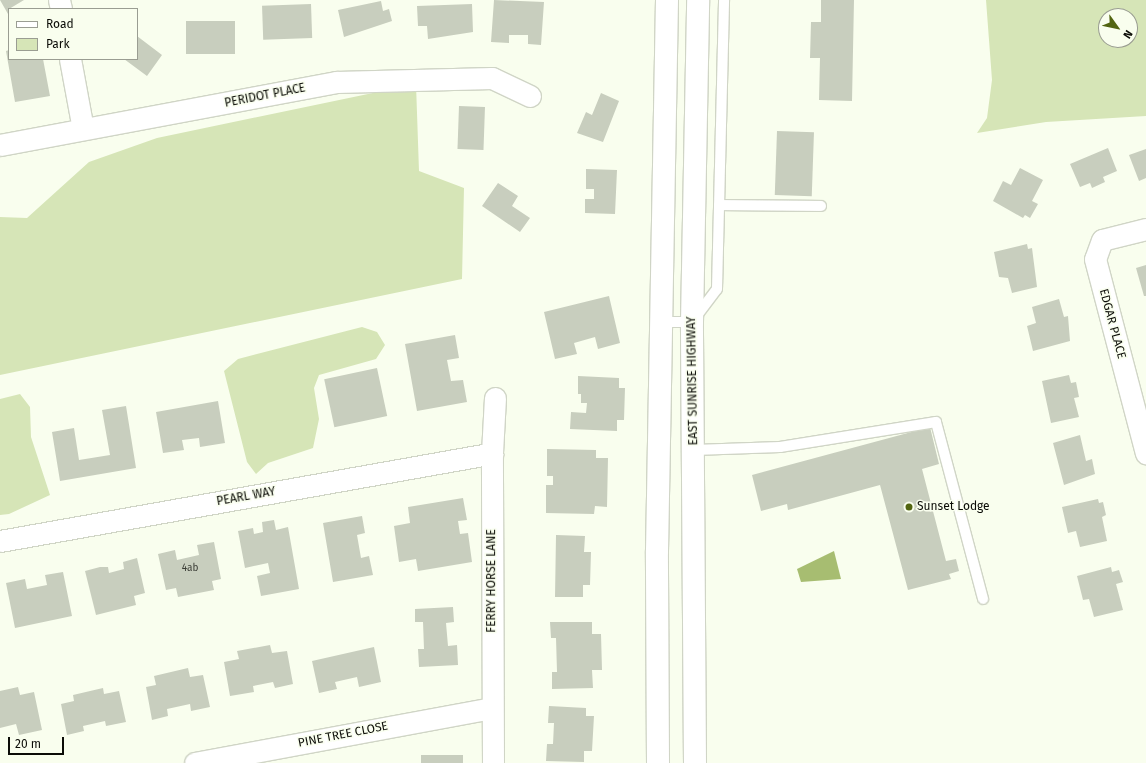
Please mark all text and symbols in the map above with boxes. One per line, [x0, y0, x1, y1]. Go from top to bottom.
legend [8, 8, 138, 60]
north arrow [1098, 8, 1138, 48]
text: Road [46, 17, 74, 31]
text: N [1120, 28, 1135, 41]
text: Park [46, 37, 70, 51]
street label: PERIDOT PLACE [223, 81, 307, 111]
street label: EDGAR PLACE [1096, 287, 1128, 361]
street label: EAST SUNRISE HIGHWAY [685, 316, 701, 446]
street label: PEARL WAY [215, 485, 277, 509]
place label: Sunset Lodge [917, 500, 990, 514]
marker: Sunset Lodge [904, 502, 914, 512]
street label: FERRY HORSE LANE [485, 529, 499, 633]
house number: 4ab [182, 563, 198, 575]
street label: PINE TREE CLOSE [297, 719, 389, 751]
scale bar [10, 729, 66, 755]
text: 20 m [15, 737, 41, 751]

